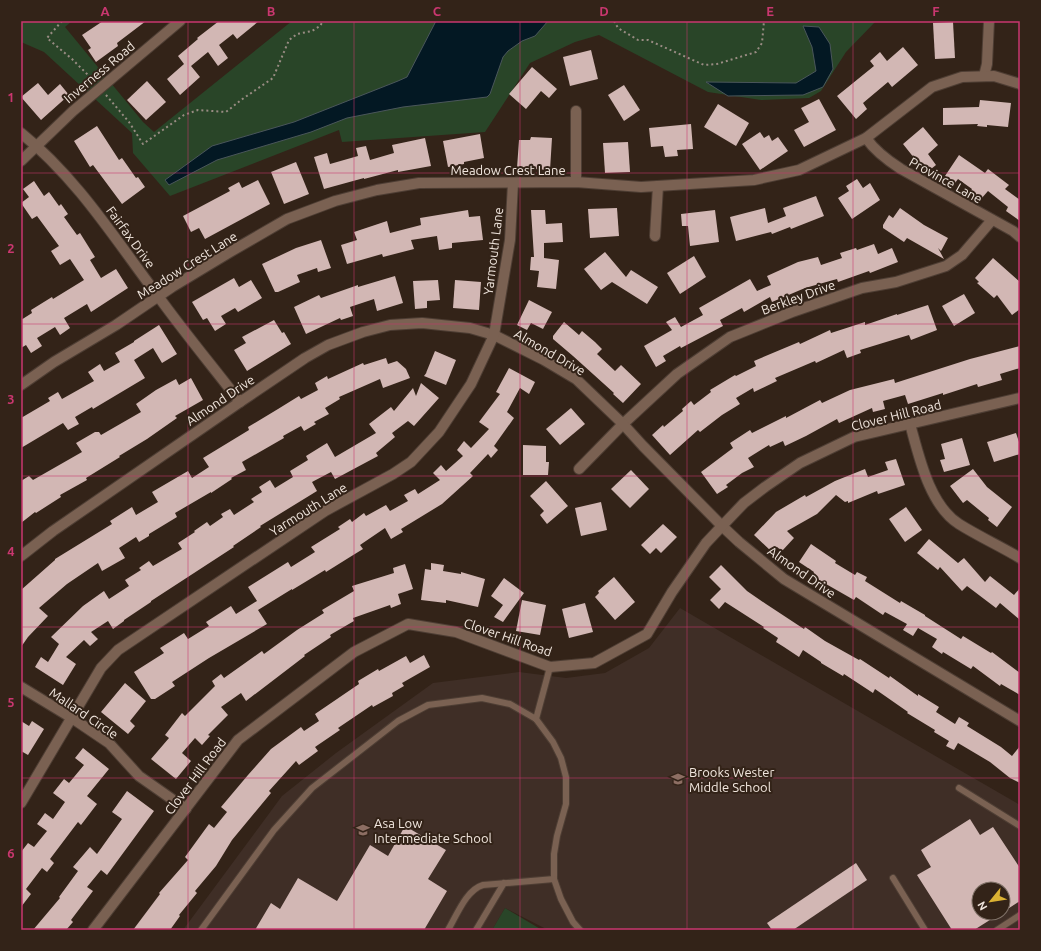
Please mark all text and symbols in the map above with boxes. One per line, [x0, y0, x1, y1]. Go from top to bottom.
text: A [100, 4, 110, 18]
text: B [267, 4, 276, 18]
text: C [433, 4, 442, 18]
text: D [599, 4, 609, 18]
text: E [766, 4, 774, 18]
text: F [932, 4, 940, 18]
street label: Inverness Road [61, 38, 137, 106]
text: 1 [7, 90, 15, 104]
street label: Province Lane [907, 154, 985, 206]
street label: Meadow Crest Lane [450, 163, 566, 177]
street label: Fairfax Drive [104, 203, 158, 271]
street label: Yarmouth Lane [481, 206, 505, 296]
street label: Meadow Crest Lane [134, 229, 240, 301]
text: 2 [7, 241, 15, 255]
street label: Berkley Drive [759, 277, 837, 317]
street label: Almond Drive [512, 326, 588, 378]
street label: Almond Drive [183, 372, 257, 428]
text: 3 [7, 392, 15, 406]
street label: Clover Hill Road [850, 397, 942, 433]
street label: Yarmouth Lane [267, 480, 349, 538]
street label: Almond Drive [765, 543, 839, 601]
text: 4 [7, 544, 15, 558]
street label: Clover Hill Road [462, 615, 554, 659]
street label: Mallard Circle [47, 685, 121, 741]
text: 5 [7, 695, 15, 709]
street label: Clover Hill Road [162, 735, 228, 817]
place label: Brooks Wester Middle School [689, 765, 774, 794]
school or university icon: Brooks Wester Middle School [670, 771, 686, 787]
place label: Asa Low Intermediate School [374, 816, 493, 845]
school or university icon: Asa Low Intermediate School [355, 822, 371, 838]
text: 6 [7, 846, 15, 860]
north arrow [971, 881, 1011, 921]
text: N [975, 899, 990, 913]

